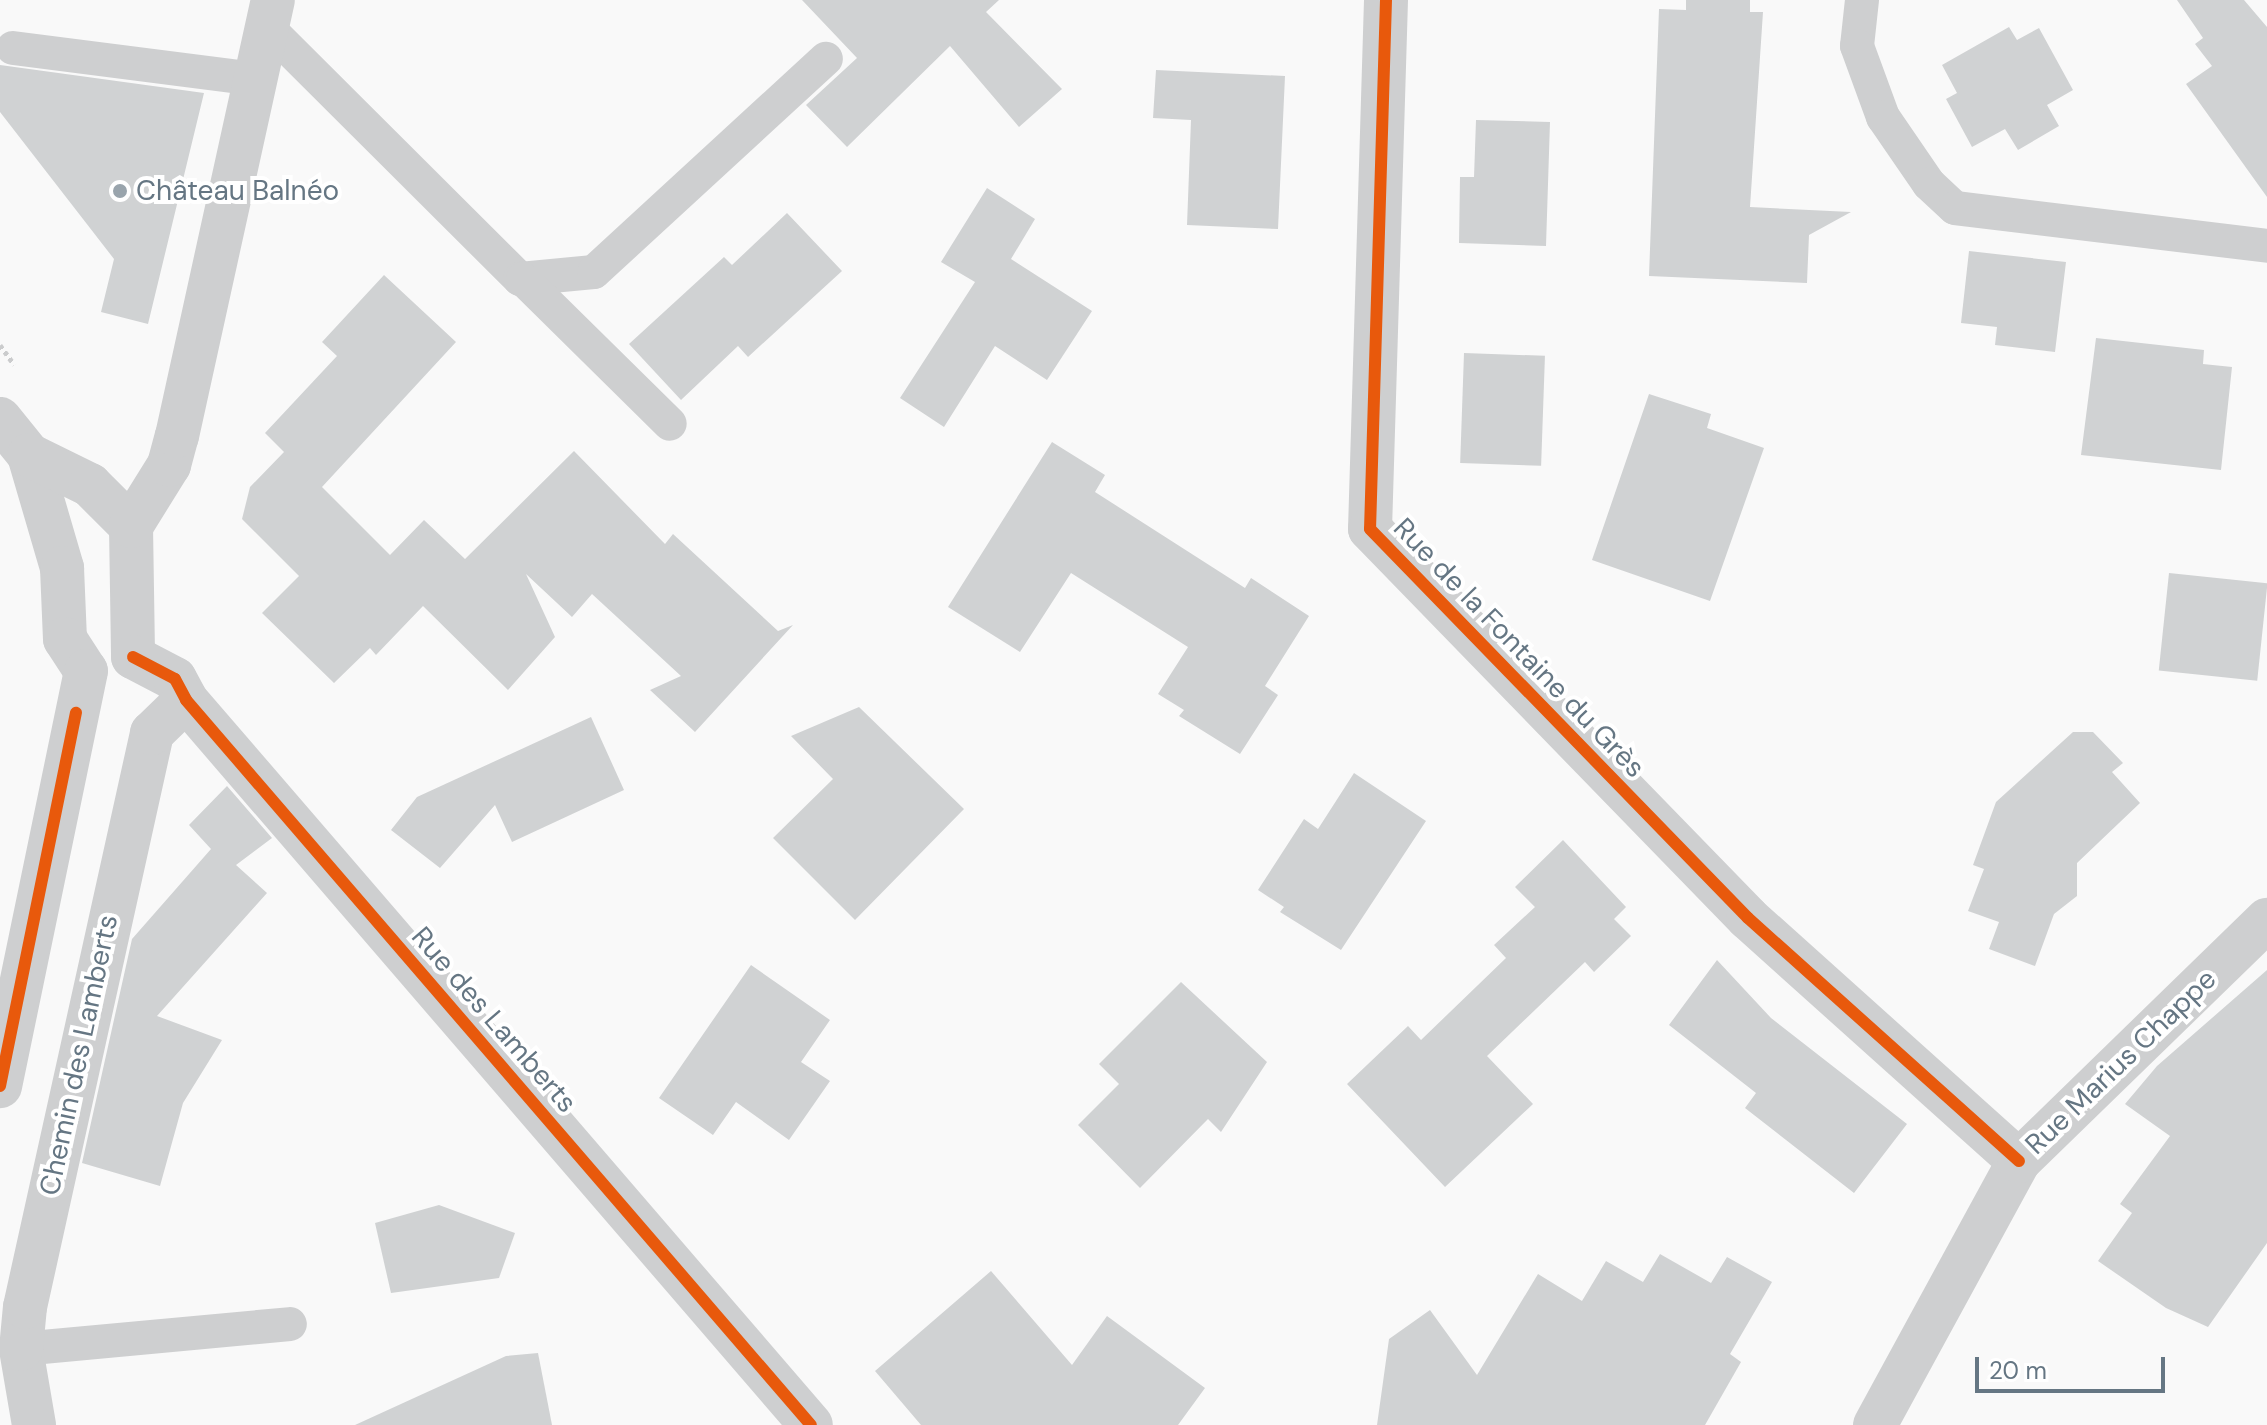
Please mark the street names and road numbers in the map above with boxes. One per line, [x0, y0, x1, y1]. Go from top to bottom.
street label: Rue de la Fontaine du Grès [1386, 511, 1652, 785]
street label: Chemin des Lamberts [33, 912, 125, 1198]
street label: Rue des Lamberts [404, 920, 584, 1120]
street label: Rue Marius Chappe [2019, 962, 2223, 1162]

